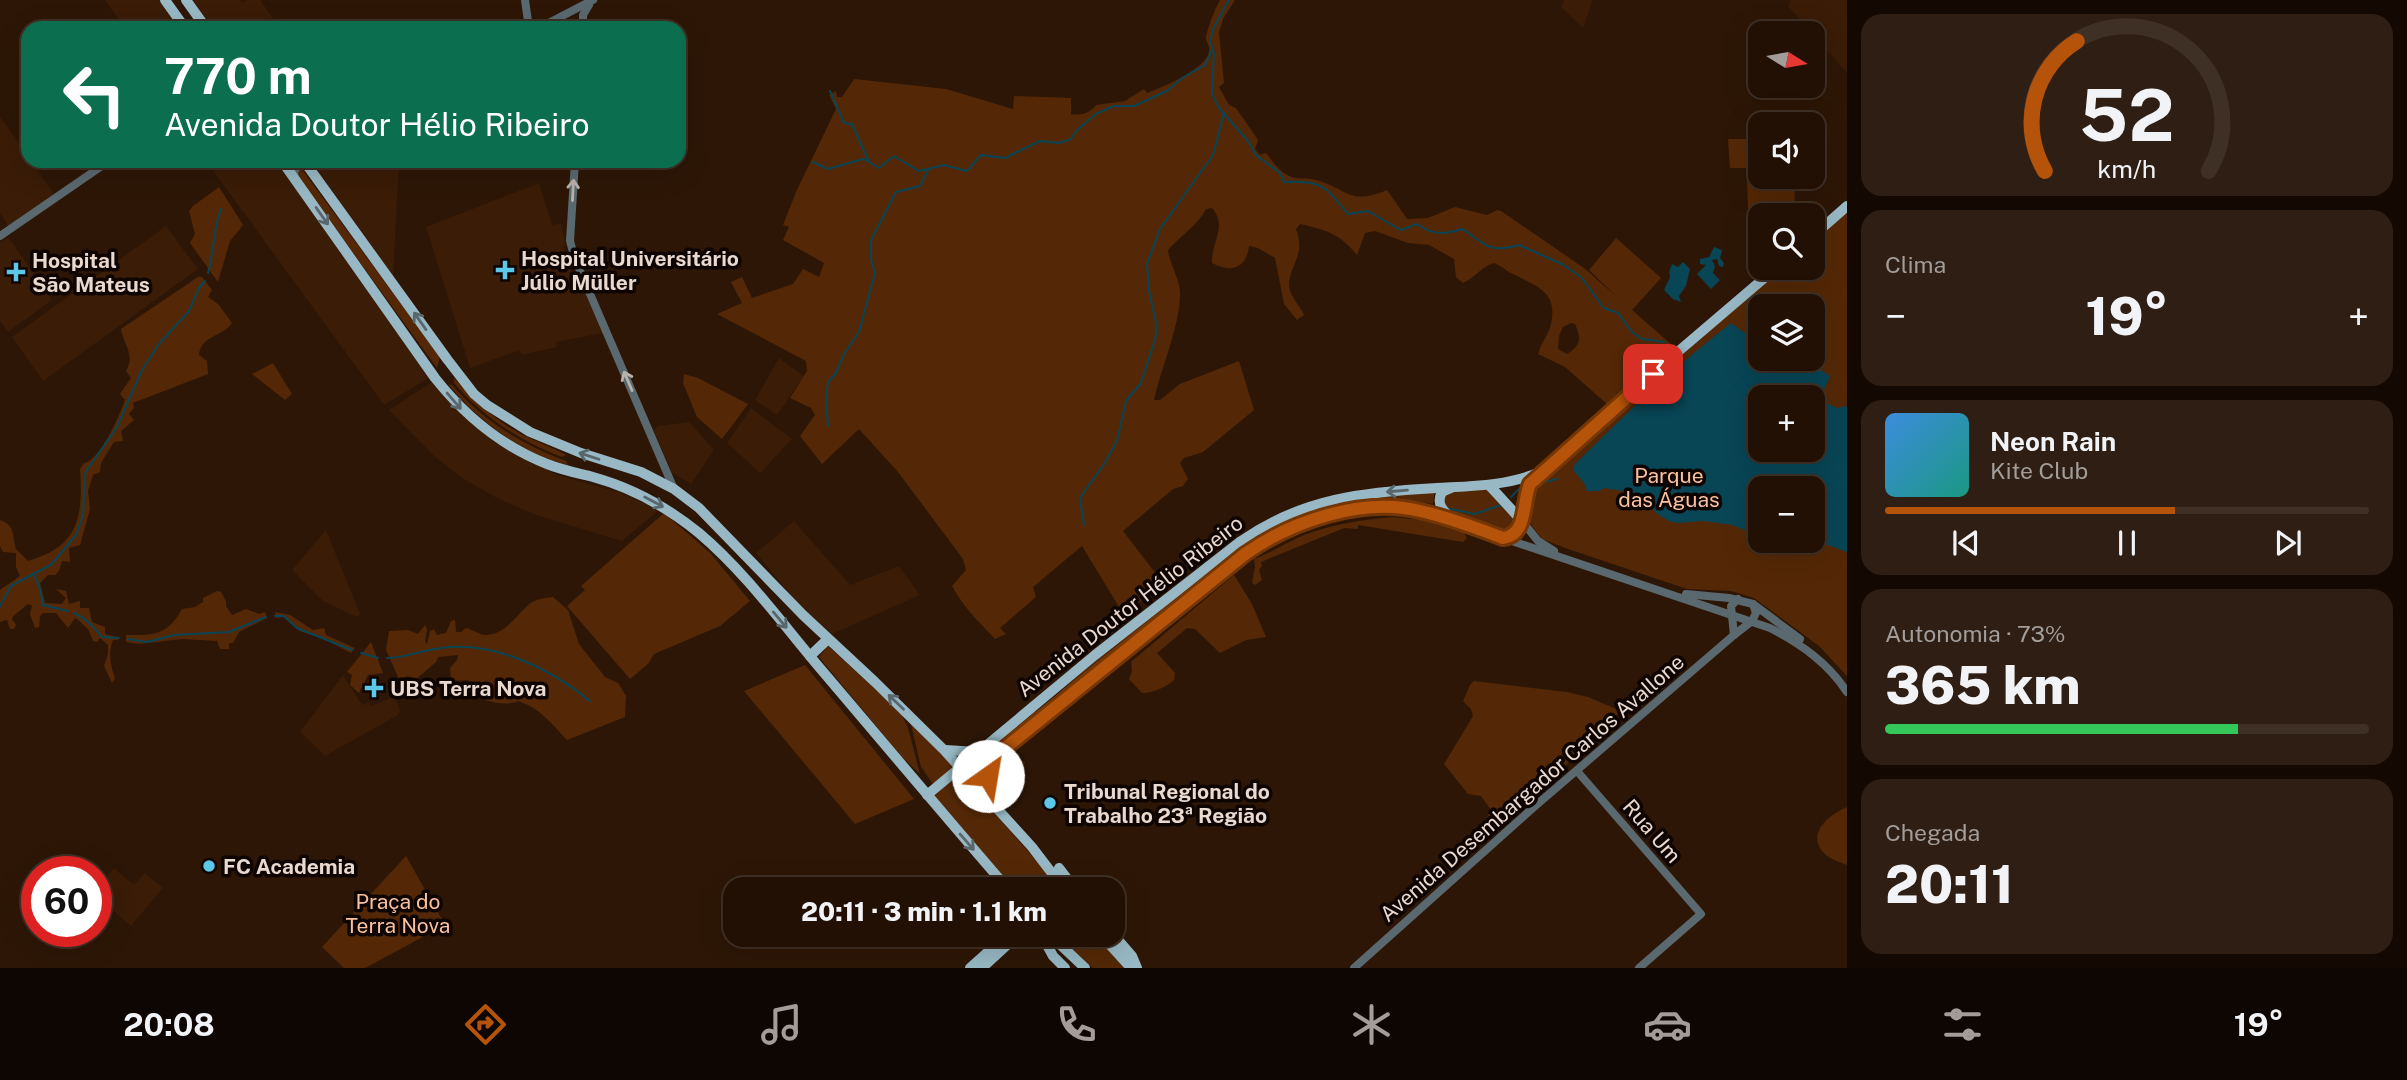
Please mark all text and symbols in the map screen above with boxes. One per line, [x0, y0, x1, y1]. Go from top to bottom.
north arrow [1748, 21, 1825, 98]
map controls [1748, 21, 1825, 553]
text: 770 m [164, 47, 312, 105]
icon: left [49, 49, 140, 140]
text: 52 [2079, 72, 2175, 157]
text: Avenida Doutor Hélio Ribeiro [164, 106, 590, 143]
button: sound [1748, 112, 1825, 189]
text: km/h [2098, 154, 2156, 184]
one-way arrow [567, 179, 580, 202]
button: search [1748, 203, 1825, 280]
one-way arrow [314, 206, 329, 225]
place label: Hospital Universitário Júlio Müller [521, 246, 739, 295]
place label: Hospital São Mateus [32, 248, 150, 297]
text: Clima [1885, 251, 1946, 278]
marker: Hospital Universitário Júlio Müller [495, 260, 515, 280]
marker: Hospital São Mateus [6, 262, 26, 282]
text: 19° [2086, 286, 2168, 347]
button: layers [1748, 294, 1825, 371]
text: − [1885, 294, 1906, 339]
text: + [2348, 294, 2369, 339]
one-way arrow [413, 312, 427, 331]
pin [1623, 344, 1683, 404]
icon: arrive [1634, 355, 1672, 393]
one-way arrow [621, 370, 634, 392]
button: + [1748, 385, 1825, 462]
one-way arrow [446, 392, 462, 410]
text: Neon Rain [1990, 426, 2116, 457]
one-way arrow [579, 448, 601, 461]
text: Kite Club [1990, 457, 2088, 484]
park label: Parque das Águas [1618, 463, 1720, 512]
button: − [1748, 476, 1825, 553]
one-way arrow [1386, 485, 1409, 498]
one-way arrow [644, 495, 664, 509]
street label: Avenida Doutor Hélio Ribeiro [1012, 510, 1248, 702]
icon: previous [1947, 524, 1985, 562]
icon: pause [2108, 524, 2146, 562]
icon: next [2269, 524, 2307, 562]
one-way arrow [772, 611, 788, 629]
text: Autonomia · 73% [1885, 620, 2066, 647]
street label: Avenida Desembargador Carlos Avallone [1375, 649, 1689, 927]
text: 365 km [1885, 655, 2081, 716]
place label: UBS Terra Nova [390, 676, 546, 701]
marker: UBS Terra Nova [364, 678, 384, 698]
one-way arrow [888, 693, 905, 710]
position arrow [951, 739, 1025, 813]
place label: Tribunal Regional do Trabalho 23ª Região [1064, 779, 1270, 828]
street label: Rua Um [1618, 794, 1686, 868]
marker: Tribunal Regional do Trabalho 23ª Região [1042, 795, 1058, 811]
text: Chegada [1885, 819, 1980, 846]
one-way arrow [959, 833, 975, 851]
place label: FC Academia [223, 854, 355, 879]
text: 20:11 [1885, 854, 2014, 915]
speed limit sign: 60 [21, 856, 112, 947]
marker: FC Academia [201, 858, 217, 874]
park label: Praça do Terra Nova [346, 889, 450, 938]
text: 20:11 · 3 min · 1.1 km [801, 896, 1047, 927]
icon: directions [461, 1000, 510, 1049]
icon: music [757, 1000, 806, 1049]
icon: phone [1052, 1000, 1101, 1049]
icon: climate [1347, 1000, 1396, 1049]
icon: car [1643, 1000, 1692, 1049]
icon: filters [1938, 1000, 1987, 1049]
text: 20:08 [123, 1006, 215, 1043]
text: 19° [2234, 1006, 2284, 1043]

